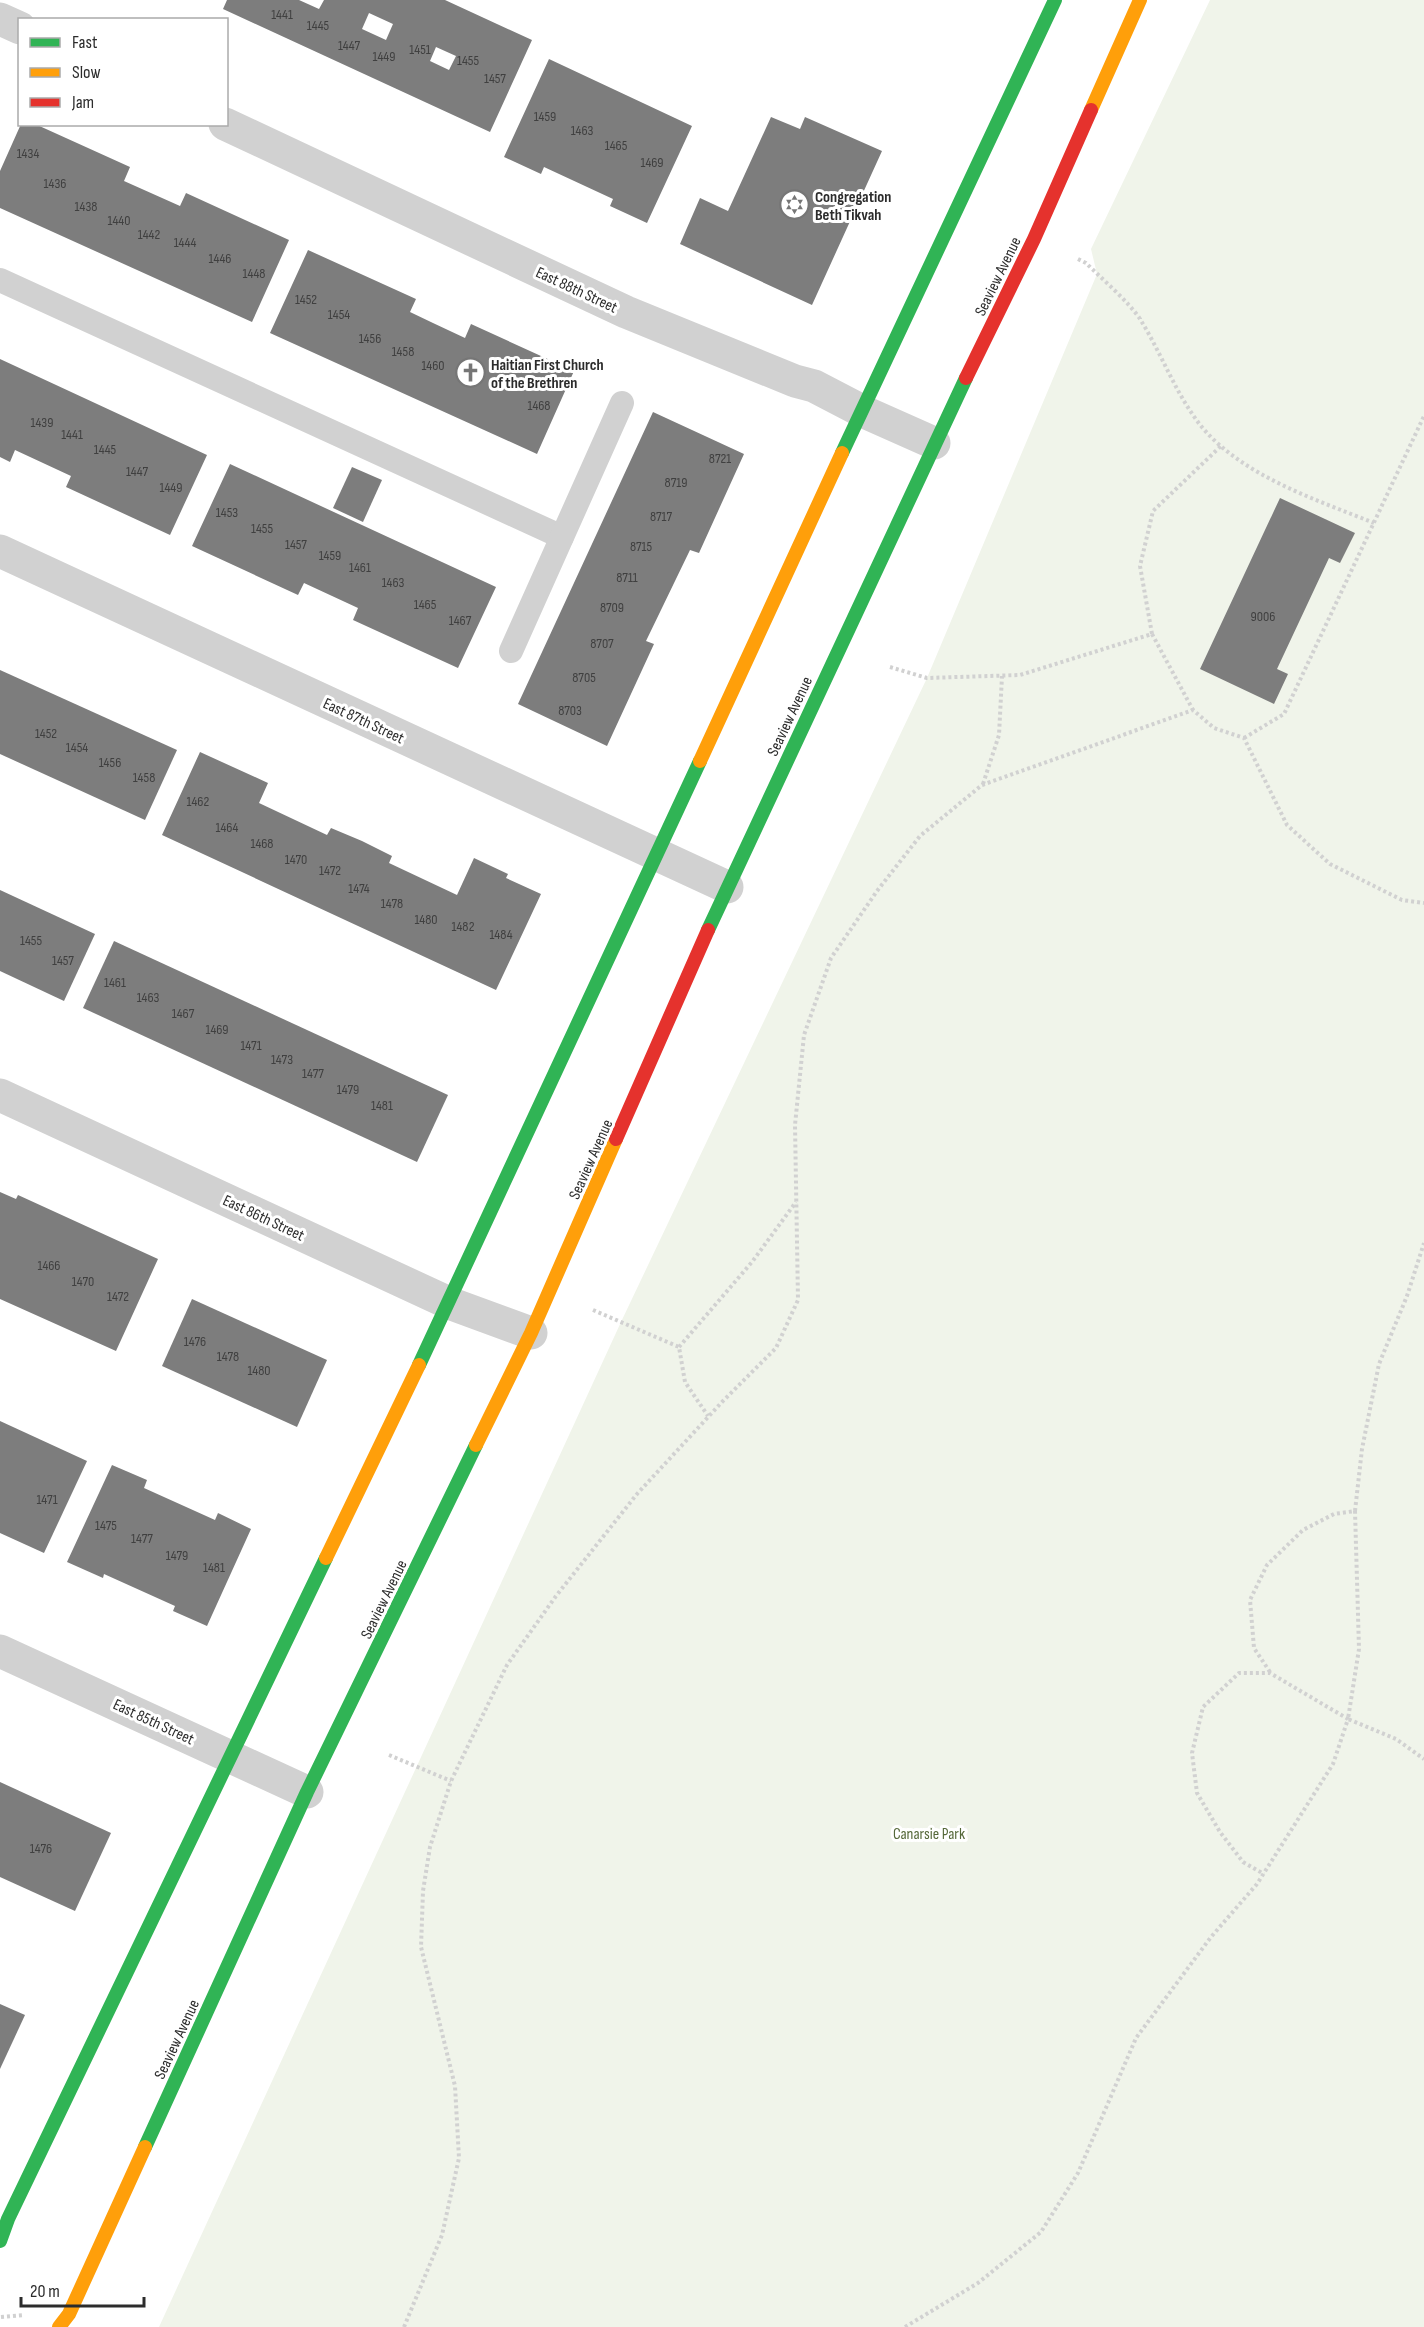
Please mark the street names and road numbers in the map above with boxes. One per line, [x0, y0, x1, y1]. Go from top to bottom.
street label: Seaview Avenue [971, 234, 1026, 319]
street label: East 88th Street [533, 263, 620, 318]
street label: Seaview Avenue [764, 674, 817, 759]
street label: East 87th Street [320, 694, 407, 748]
street label: Seaview Avenue [565, 1117, 617, 1203]
street label: East 86th Street [220, 1191, 307, 1246]
street label: Seaview Avenue [357, 1557, 412, 1642]
street label: East 85th Street [110, 1695, 197, 1749]
street label: Seaview Avenue [151, 1997, 204, 2082]

